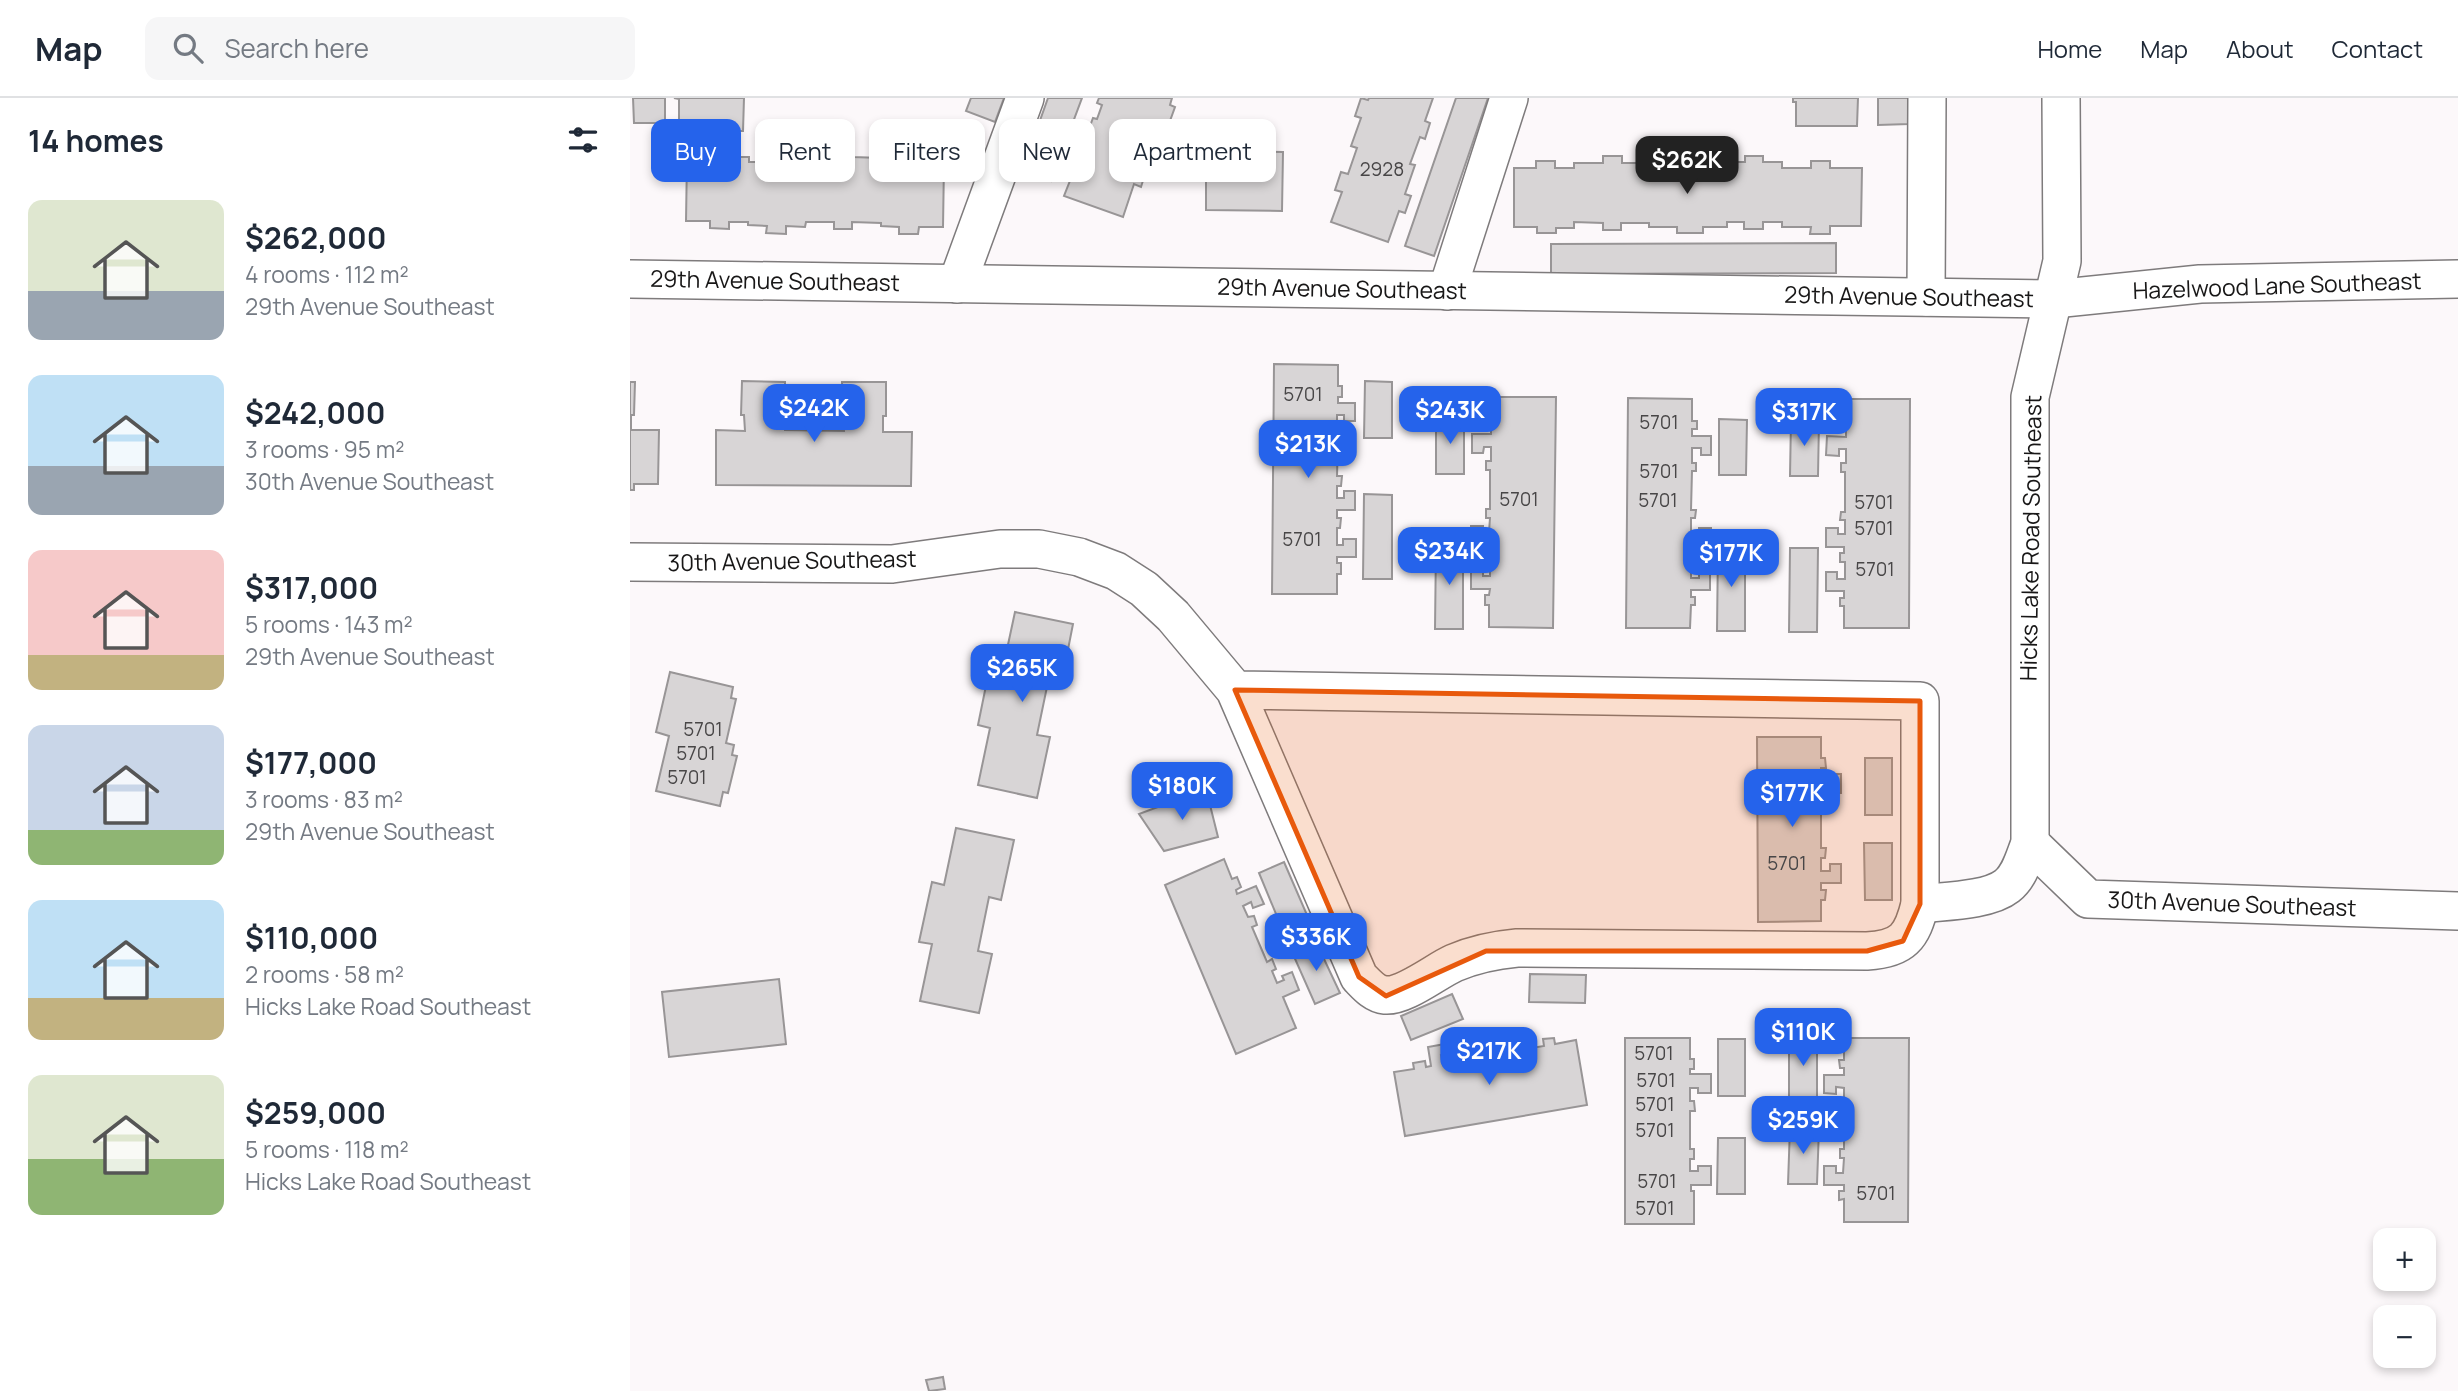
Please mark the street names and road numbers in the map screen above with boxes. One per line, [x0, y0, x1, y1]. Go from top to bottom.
street label: 29th Avenue Southeast [650, 262, 900, 298]
street label: Hazelwood Lane Southeast [2132, 264, 2422, 306]
street label: 29th Avenue Southeast [1217, 270, 1467, 306]
street label: 29th Avenue Southeast [1784, 278, 2034, 314]
street label: Hicks Lake Road Southeast [2012, 395, 2048, 681]
street label: 30th Avenue Southeast [667, 542, 917, 578]
street label: 30th Avenue Southeast [2107, 883, 2357, 923]

